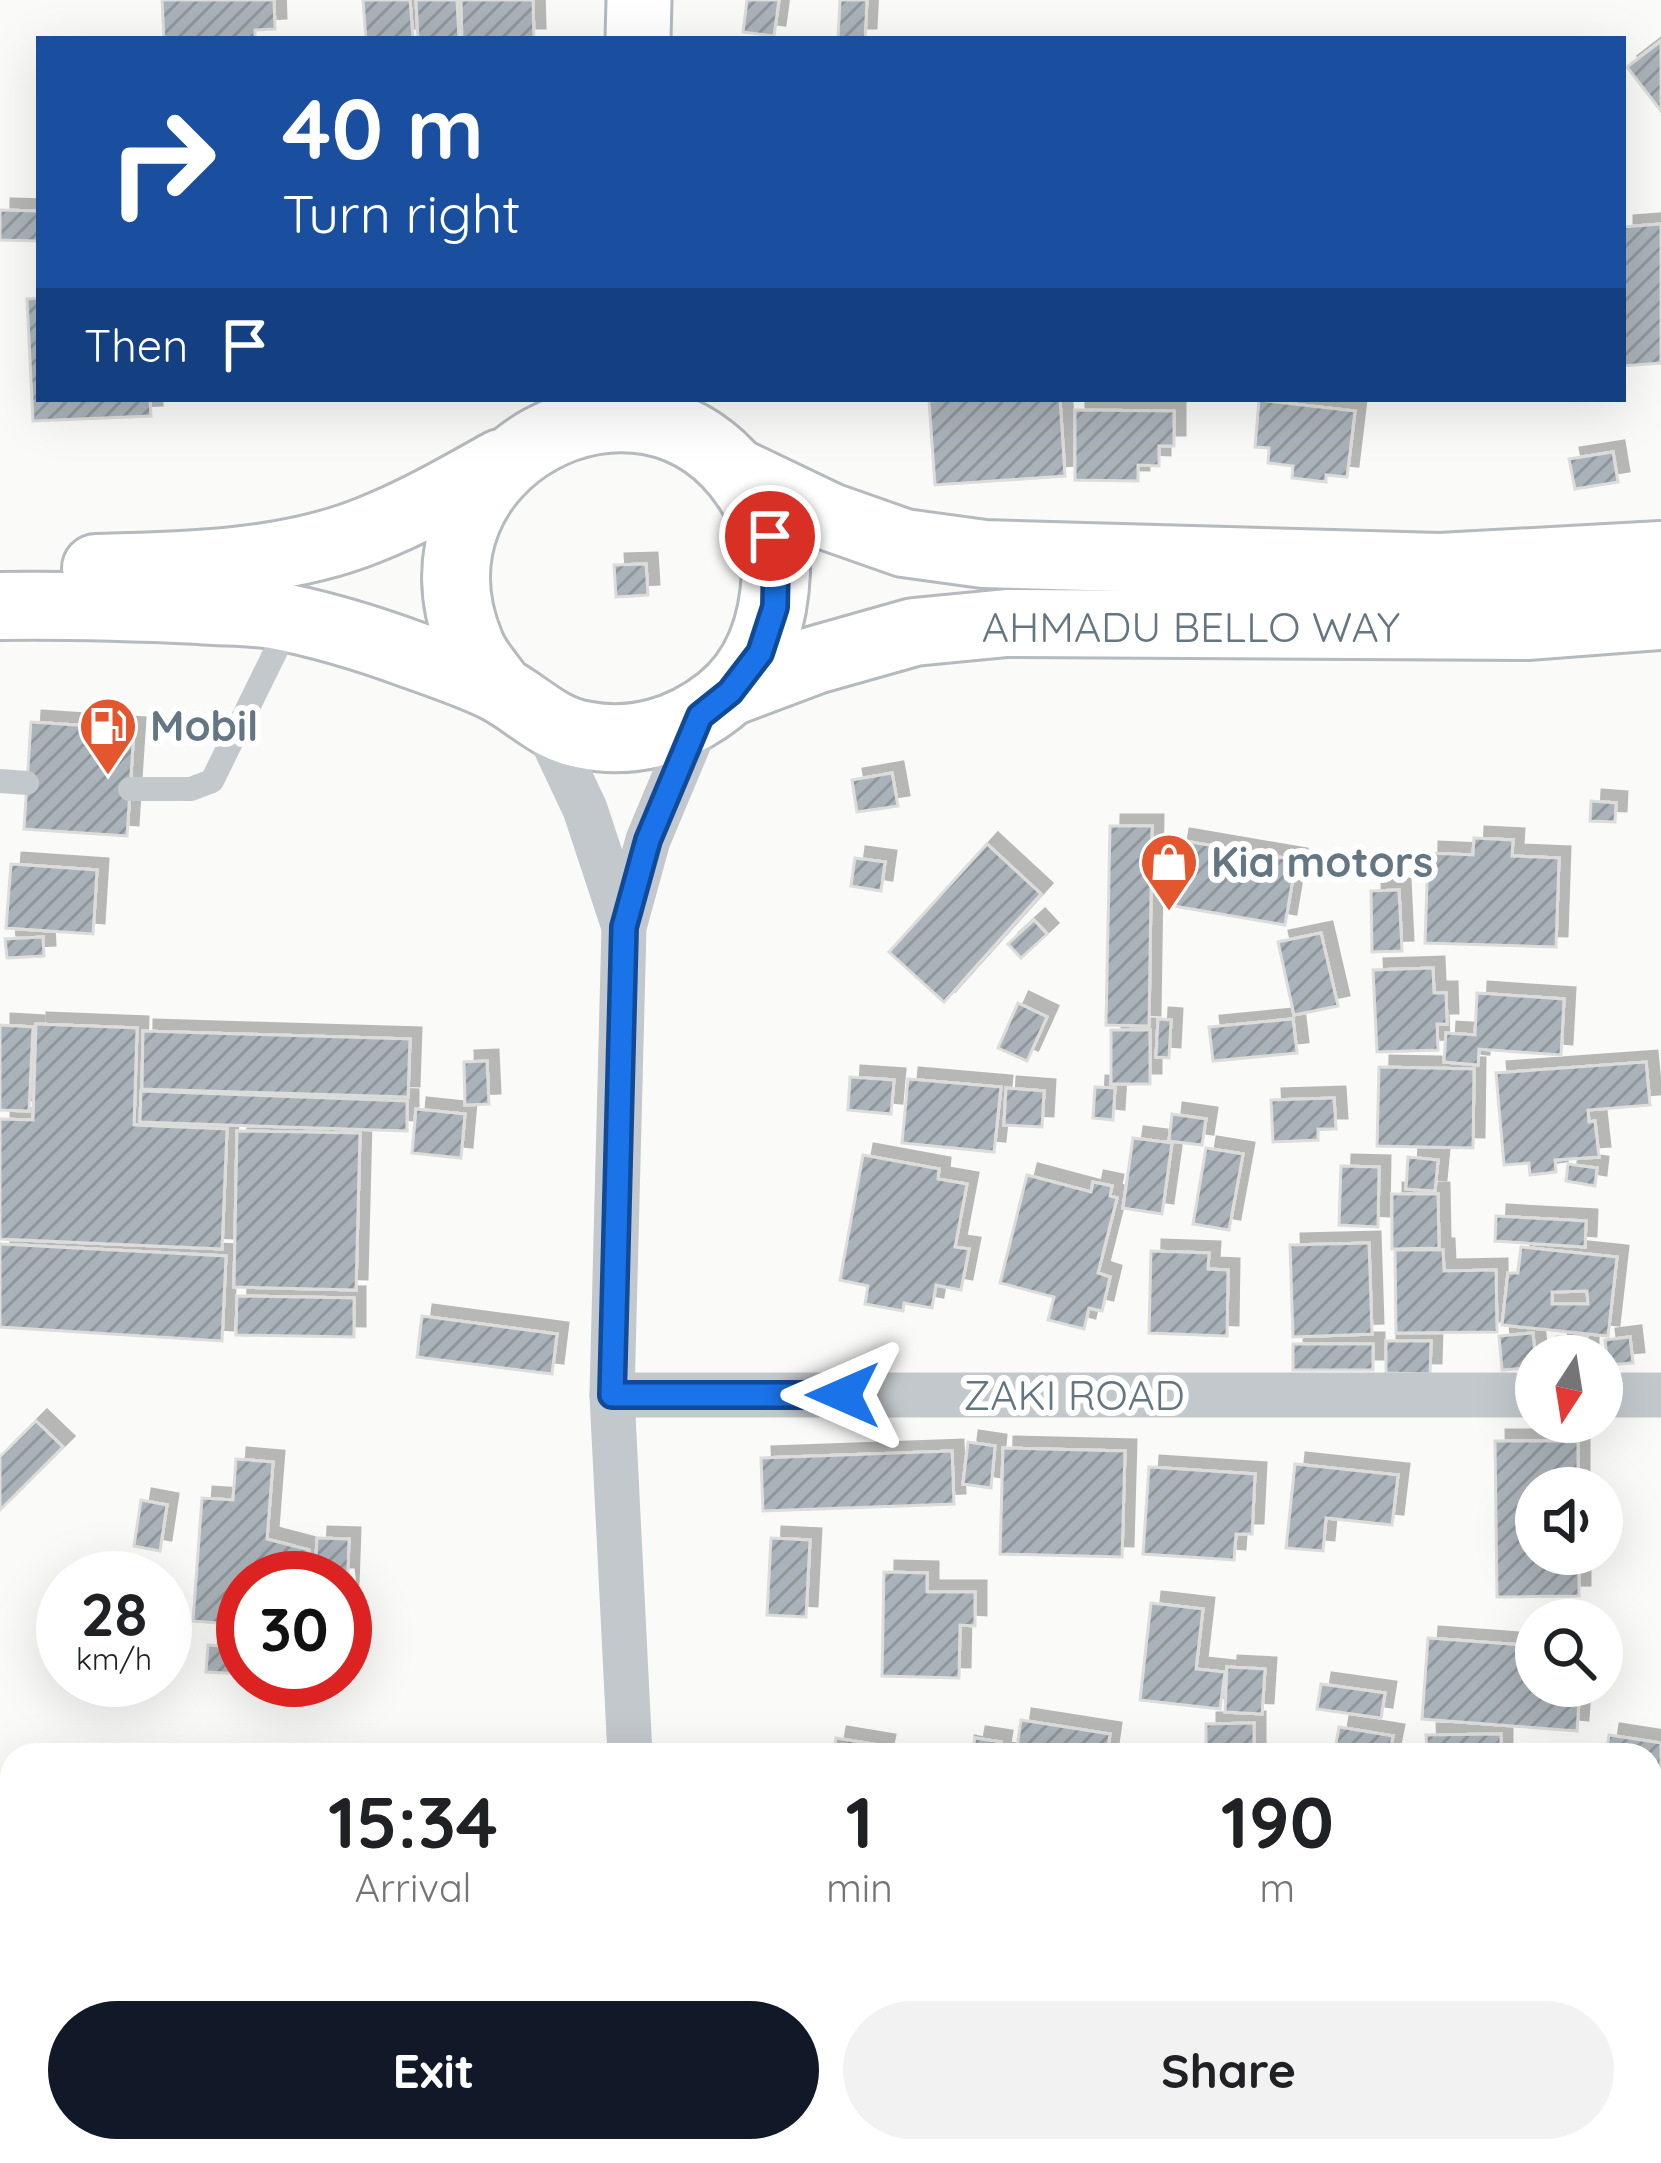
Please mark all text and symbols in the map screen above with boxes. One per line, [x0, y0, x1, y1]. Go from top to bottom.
text: 40 m [282, 75, 484, 180]
icon: right [84, 84, 240, 240]
text: Turn right [282, 179, 521, 247]
icon: arrive [212, 312, 278, 378]
text: Then [84, 317, 188, 373]
pin [719, 485, 821, 587]
icon: arrive [737, 503, 803, 569]
street label: AHMADU BELLO WAY [982, 600, 1400, 653]
fuel station icon: Mobil [77, 695, 139, 777]
place label: Mobil [150, 699, 258, 752]
shop icon: Kia motors [1138, 831, 1200, 913]
place label: Kia motors [1211, 835, 1433, 888]
position arrow [780, 1332, 906, 1458]
north arrow [1515, 1335, 1623, 1443]
map controls [1515, 1335, 1623, 1707]
street label: ZAKI ROAD [963, 1368, 1185, 1421]
button: sound [1515, 1467, 1623, 1575]
speed limit sign: 30 [216, 1551, 372, 1707]
text: 28 [80, 1576, 148, 1651]
button: search [1515, 1599, 1623, 1707]
text: km/h [76, 1640, 152, 1678]
text: 15:34 [328, 1776, 498, 1866]
text: 1 [845, 1776, 874, 1866]
text: 190 [1221, 1776, 1334, 1866]
text: Arrival [355, 1863, 472, 1912]
text: min [826, 1863, 893, 1912]
text: m [1260, 1863, 1295, 1912]
button: Exit [48, 2001, 819, 2139]
button: Share [843, 2001, 1614, 2139]

